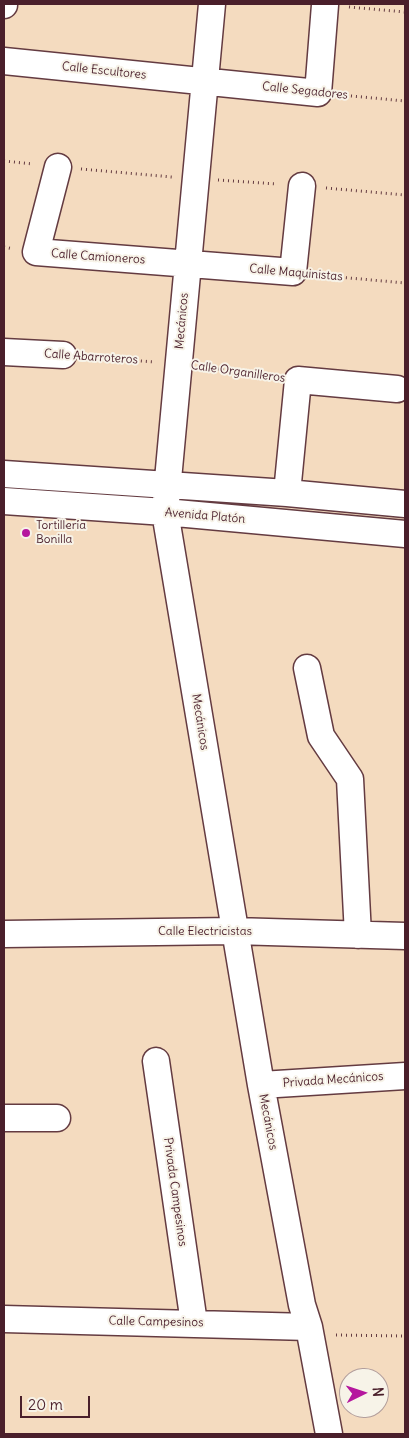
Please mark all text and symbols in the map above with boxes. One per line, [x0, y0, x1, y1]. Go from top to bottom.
street label: Calle Escultores [61, 59, 147, 83]
street label: Calle Segadores [261, 79, 349, 103]
street label: Calle Camioneros [50, 247, 146, 267]
street label: Calle Maquinistas [249, 262, 343, 284]
street label: Mecánicos [172, 292, 192, 350]
street label: Calle Abarroteros [43, 347, 139, 367]
street label: Calle Organilleros [190, 358, 286, 386]
street label: Avenida Platón [164, 505, 246, 527]
place label: Tortillería Bonilla [36, 519, 86, 547]
marker: Tortillería Bonilla [20, 527, 32, 539]
street label: Mecánicos [188, 693, 212, 751]
street label: Calle Electricistas [158, 925, 252, 939]
street label: Privada Mecánicos [282, 1069, 384, 1091]
street label: Mecánicos [256, 1093, 280, 1151]
street label: Privada Campesinos [160, 1137, 190, 1247]
street label: Calle Campesinos [108, 1314, 204, 1330]
north arrow [339, 1368, 389, 1418]
scale bar [22, 1386, 92, 1418]
text: N [369, 1387, 387, 1397]
text: 20 m [28, 1395, 63, 1414]

